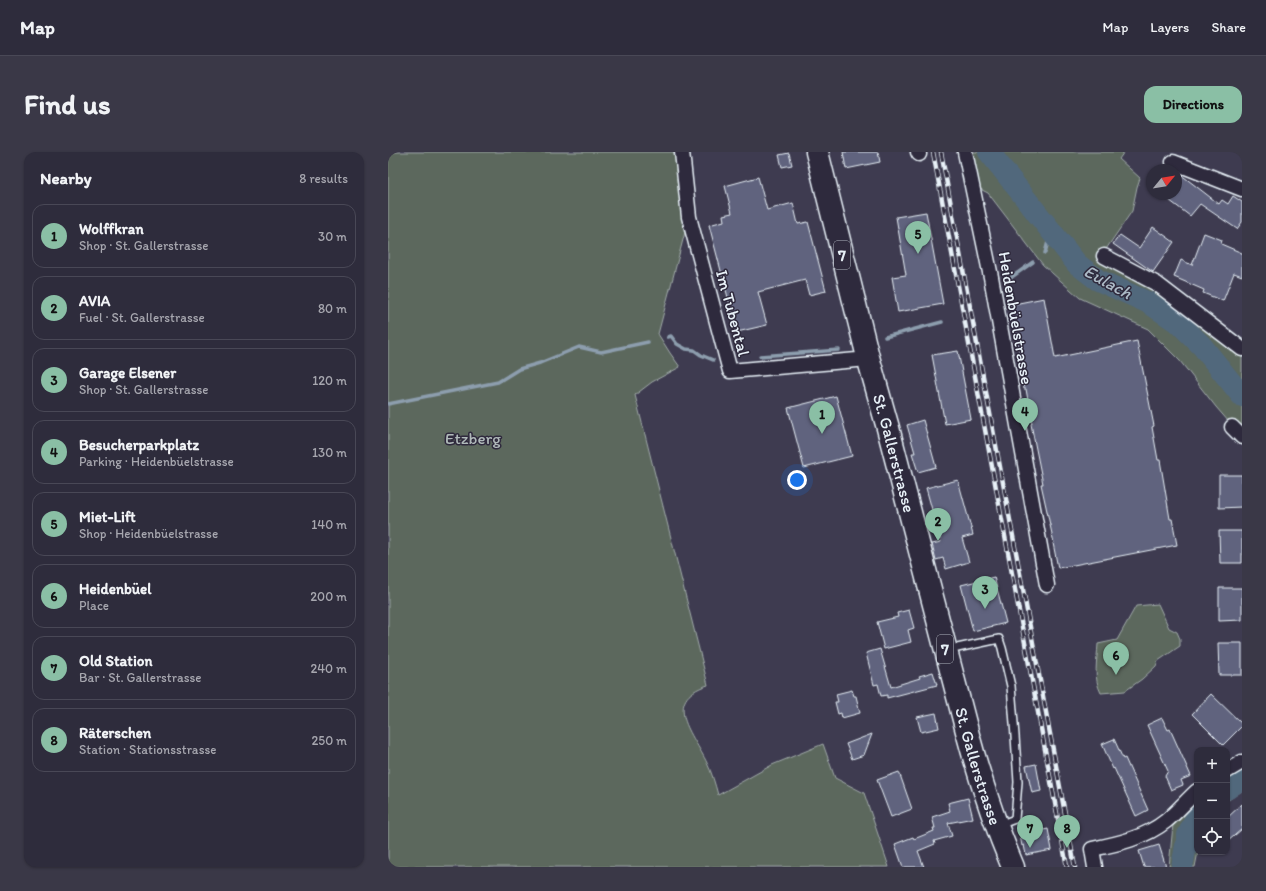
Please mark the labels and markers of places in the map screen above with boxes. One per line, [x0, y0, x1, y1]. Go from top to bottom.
pin: 5 [905, 221, 931, 254]
pin: 4 [1012, 398, 1038, 431]
pin: 1 [809, 401, 835, 434]
pin: 2 [925, 508, 951, 541]
pin: 3 [972, 576, 998, 609]
pin: 6 [1103, 642, 1129, 675]
pin: 7 [1017, 815, 1043, 848]
pin: 8 [1054, 815, 1080, 848]

